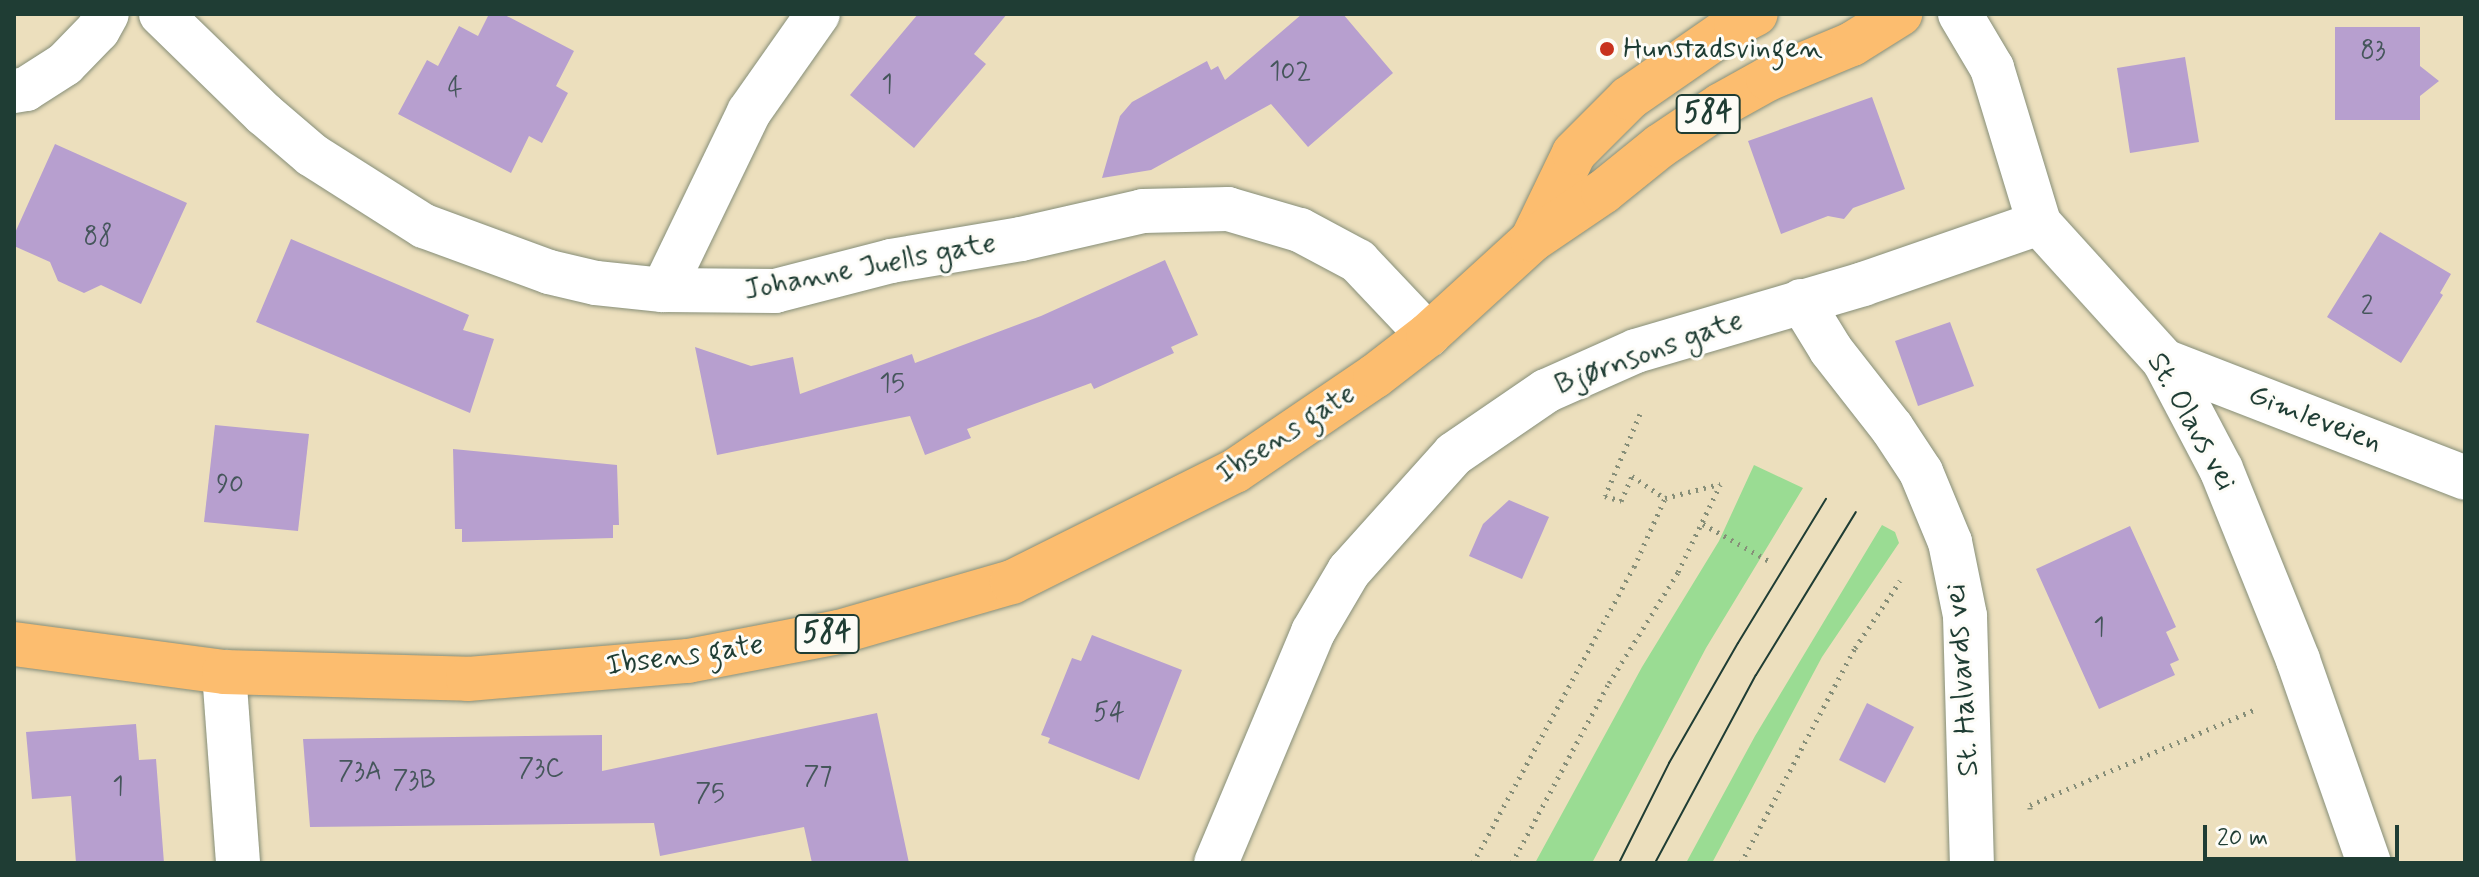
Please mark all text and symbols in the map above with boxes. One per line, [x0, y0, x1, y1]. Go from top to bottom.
place label: Hunstadsvingen [1623, 31, 1823, 67]
house number: 83 [2360, 36, 2386, 68]
marker: Hunstadsvingen [1598, 40, 1616, 58]
house number: 102 [1269, 57, 1311, 89]
house number: 1 [881, 70, 893, 102]
house number: 4 [447, 74, 463, 106]
road number: 584 [1674, 90, 1742, 138]
house number: 88 [84, 222, 112, 254]
street label: Johanne Juells gate [744, 226, 996, 308]
house number: 2 [2361, 292, 2373, 324]
street label: Bjørnsons gate [1554, 304, 1744, 402]
street label: St. Olavs vei [2138, 347, 2244, 497]
house number: 15 [879, 369, 905, 401]
street label: Ibsens gate [1211, 377, 1361, 491]
street label: Gimleveien [2243, 377, 2387, 461]
house number: 90 [216, 470, 244, 502]
street label: St. Halvards vei [1938, 582, 1988, 778]
road number: 584 [793, 610, 861, 658]
house number: 1 [2093, 613, 2105, 645]
street label: Ibsens gate [606, 627, 764, 685]
house number: 54 [1093, 698, 1125, 730]
house number: 73C [518, 754, 564, 786]
house number: 73A [338, 757, 382, 789]
house number: 77 [804, 762, 832, 794]
house number: 73B [392, 766, 436, 798]
house number: 1 [112, 772, 124, 804]
house number: 75 [695, 779, 725, 811]
scale bar [2207, 809, 2403, 859]
text: 20 m [2217, 823, 2268, 854]

